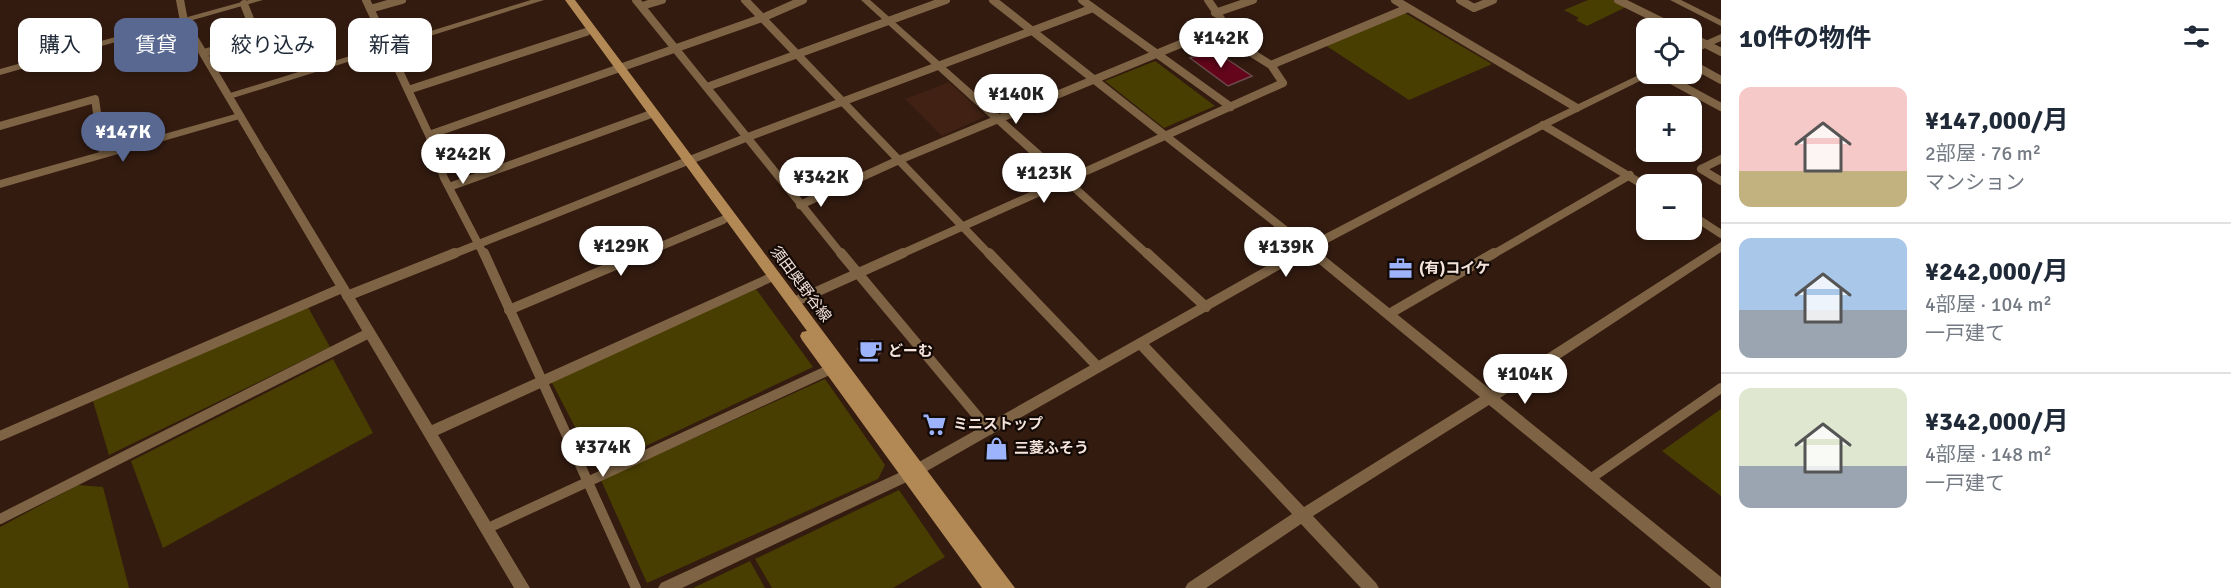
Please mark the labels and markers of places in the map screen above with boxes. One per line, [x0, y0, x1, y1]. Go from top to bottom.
pin: ¥142K [1179, 18, 1263, 69]
pin: ¥140K [974, 74, 1058, 125]
pin: ¥147K [81, 112, 165, 163]
pin: ¥242K [421, 134, 505, 185]
pin: ¥123K [1002, 153, 1086, 204]
pin: ¥342K [779, 157, 863, 208]
pin: ¥129K [579, 226, 663, 277]
pin: ¥139K [1244, 227, 1328, 278]
office icon: (有)コイケ [1388, 255, 1414, 281]
place label: (有)コイケ [1419, 259, 1490, 277]
cafe icon: どーむ [857, 338, 883, 364]
place label: どーむ [888, 342, 933, 360]
pin: ¥104K [1483, 354, 1567, 405]
supermarket icon: ミニストップ [922, 411, 948, 437]
place label: ミニストップ [953, 415, 1043, 433]
pin: ¥374K [561, 427, 645, 478]
shop icon: 三菱ふそう [983, 435, 1009, 461]
place label: 三菱ふそう [1014, 439, 1089, 457]

